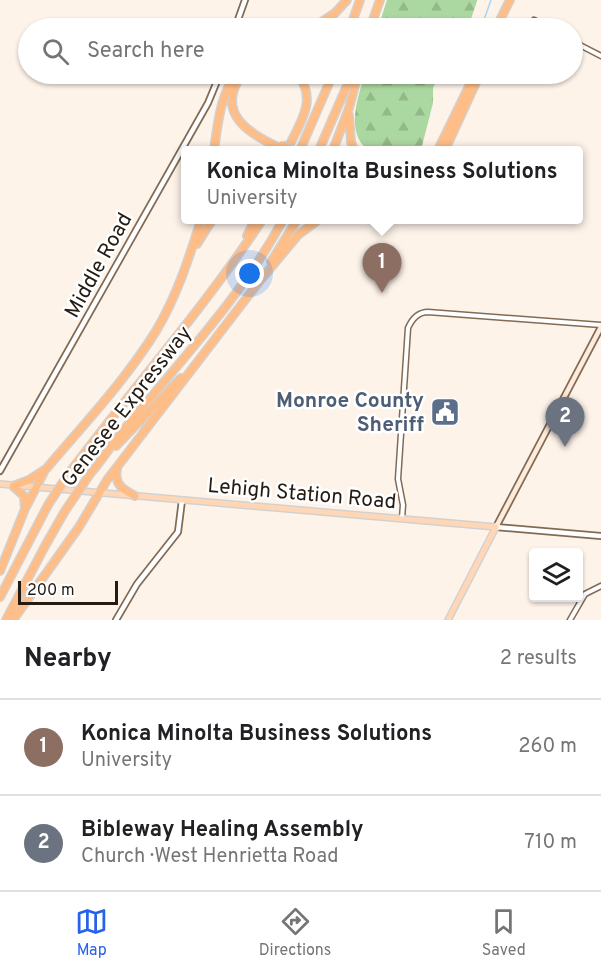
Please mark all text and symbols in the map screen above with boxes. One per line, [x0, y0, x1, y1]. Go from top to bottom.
search box [18, 18, 583, 84]
icon: search [39, 35, 72, 68]
text: Search here [87, 38, 205, 65]
popup [181, 146, 583, 224]
text: Konica Minolta Business Solutions [206, 159, 558, 186]
text: University [206, 186, 297, 212]
street label: Middle Road [59, 208, 139, 323]
pin: 1 [362, 244, 401, 293]
your location [235, 259, 264, 288]
street label: Genesee Expressway [56, 321, 199, 493]
place label: Monroe County Sheriff [276, 388, 425, 439]
public building icon: Monroe County Sheriff [429, 396, 461, 428]
pin: 2 [546, 398, 584, 447]
street label: Lehigh Station Road [206, 473, 397, 516]
map controls [529, 548, 583, 602]
button: layers [529, 548, 583, 602]
scale bar [18, 578, 118, 606]
text: 200 m [27, 581, 75, 601]
text: Nearby [24, 643, 112, 676]
text: 2 results [500, 646, 577, 672]
text: Konica Minolta Business Solutions [81, 721, 432, 748]
text: 1 [40, 734, 48, 760]
text: 260 m [518, 734, 577, 760]
text: University [81, 748, 172, 774]
text: Bibleway Healing Assembly [81, 817, 364, 844]
text: 2 [37, 830, 50, 856]
text: 710 m [524, 830, 577, 856]
text: Church · West Henrietta Road [81, 844, 339, 870]
tab: Map [75, 905, 108, 961]
tab: Directions [259, 905, 331, 961]
tab: Saved [482, 905, 526, 961]

